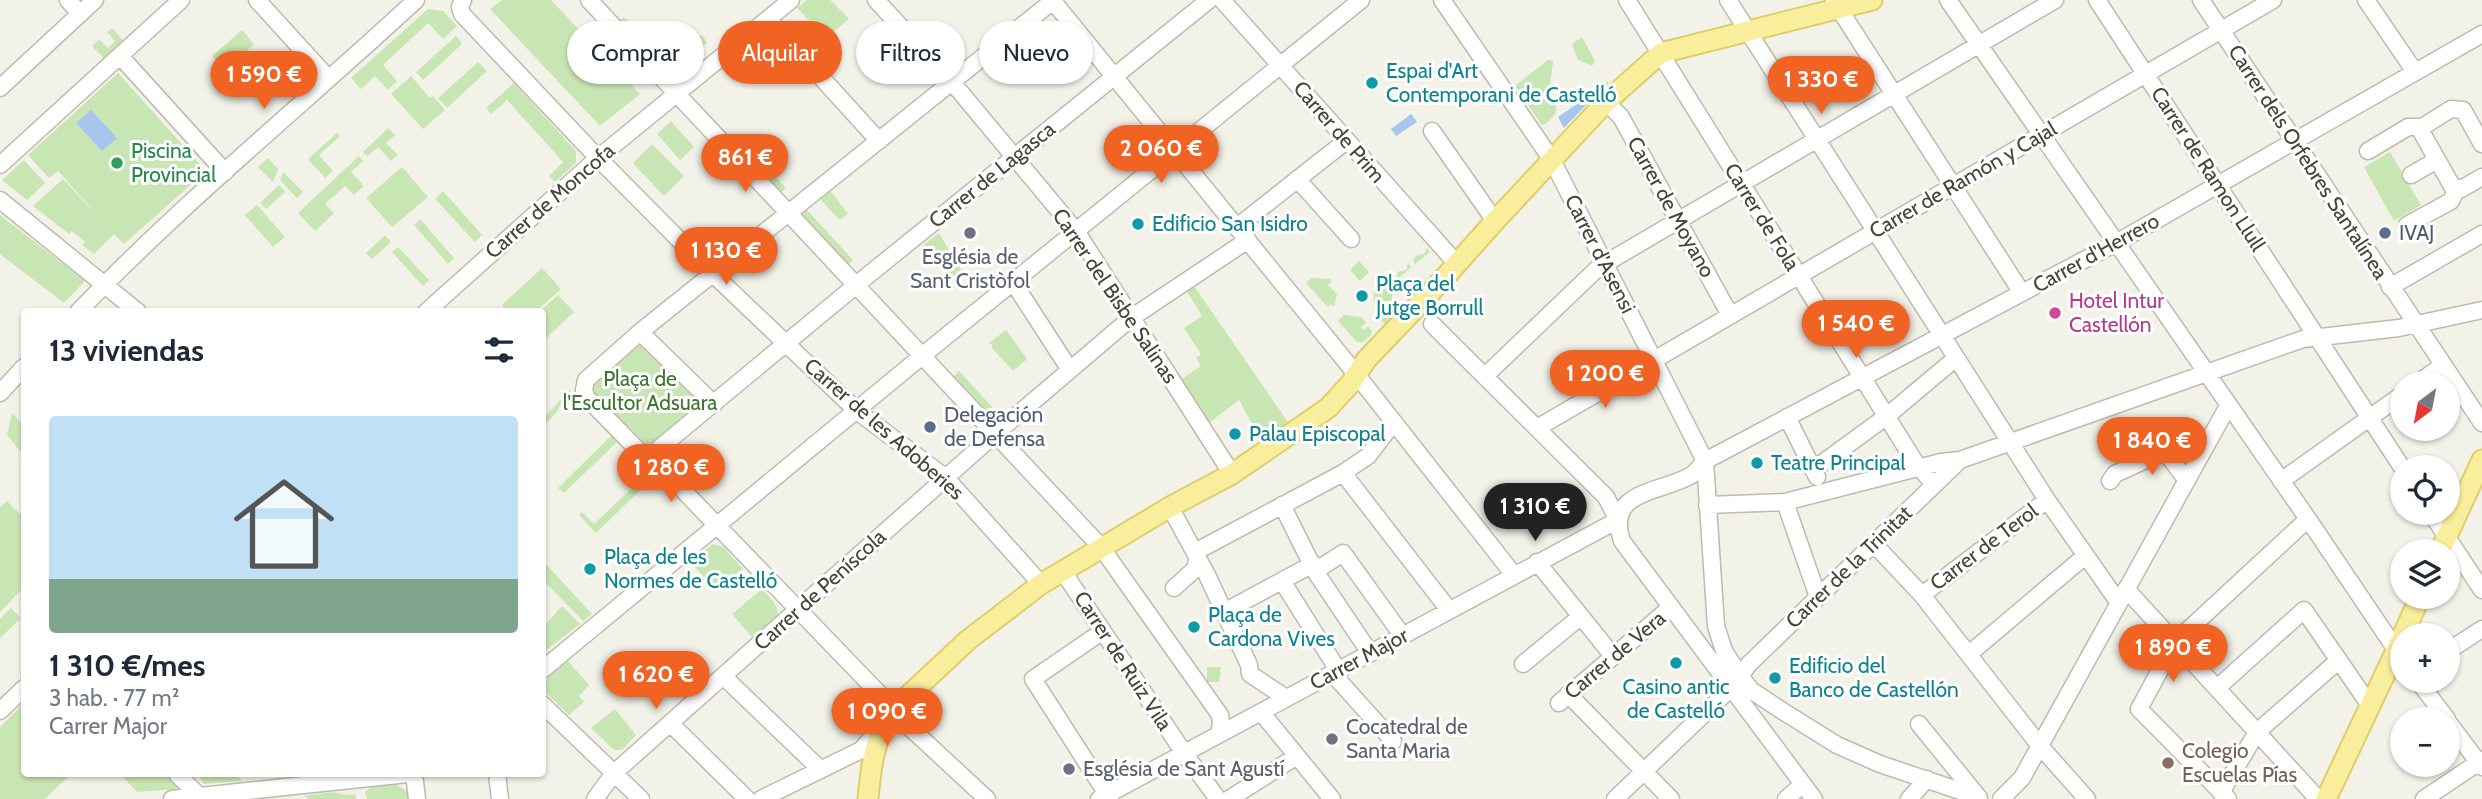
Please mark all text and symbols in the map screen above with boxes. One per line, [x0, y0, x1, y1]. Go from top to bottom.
chip: Comprar [567, 21, 704, 84]
chip: Alquilar [718, 21, 842, 84]
chip: Filtros [856, 21, 965, 84]
chip: Nuevo [979, 21, 1093, 84]
street label: Carrer dels Orfebres Santalínea [2223, 40, 2394, 284]
pin: 1 590 € [199, 52, 329, 111]
pin: 1 330 € [1756, 57, 1886, 116]
place label: Espai d'Art Contemporani de Castelló [1386, 58, 1617, 107]
text: 1 590 € [226, 60, 302, 88]
text: 1 330 € [1784, 65, 1858, 93]
marker: Espai d'Art Contemporani de Castelló [1364, 75, 1380, 91]
street label: Carrer de Prim [1288, 76, 1390, 188]
street label: Carrer de Ramon Llull [2146, 82, 2271, 256]
street label: Carrer de Lagasca [924, 116, 1060, 233]
street label: Carrer de Ramón y Cajal [1865, 116, 2061, 244]
pin: 2 060 € [1096, 125, 1226, 185]
street label: Carrer de Moyano [1622, 132, 1720, 282]
pin: 861 € [696, 134, 794, 194]
text: 2 060 € [1120, 134, 1202, 162]
place label: Piscina Provincial [131, 138, 216, 187]
street label: Carrer de Moncofa [480, 138, 619, 264]
text: 861 € [717, 143, 773, 171]
marker: Piscina Provincial [109, 155, 125, 171]
street label: Carrer de Fola [1720, 158, 1805, 275]
street label: Carrer d'Asensi [1560, 190, 1641, 317]
street label: Carrer del Bisbe Salinas [1048, 204, 1183, 388]
street label: Carrer d'Herrero [2028, 208, 2163, 298]
place label: Edificio San Isidro [1152, 211, 1308, 236]
marker: Edificio San Isidro [1130, 216, 1146, 232]
place label: IVAJ [2399, 220, 2434, 245]
marker: Església de Sant Cristòfol [962, 225, 978, 241]
marker: IVAJ [2377, 225, 2393, 241]
pin: 1 130 € [661, 228, 791, 287]
text: 1 130 € [691, 236, 761, 264]
place label: Església de Sant Cristòfol [910, 244, 1030, 293]
place label: Plaça del Jutge Borrull [1375, 271, 1483, 320]
marker: Plaça del Jutge Borrull [1354, 288, 1370, 304]
place label: Hotel Intur Castellón [2069, 288, 2164, 337]
pin: 1 540 € [1791, 300, 1921, 360]
marker: Hotel Intur Castellón [2047, 305, 2063, 321]
text: 1 540 € [1818, 309, 1894, 337]
icon: filters [480, 331, 518, 369]
text: 13 viviendas [49, 332, 204, 369]
pin: 1 200 € [1540, 350, 1670, 410]
street label: Carrer de les Adoberies [799, 353, 969, 505]
text: 1 200 € [1566, 359, 1644, 387]
park label: Plaça de l'Escultor Adsuara [563, 366, 717, 415]
north arrow [2390, 371, 2460, 441]
map controls [2390, 371, 2460, 777]
place label: Delegación de Defensa [944, 402, 1045, 451]
pin: 1 840 € [2087, 418, 2217, 477]
marker: Delegación de Defensa [922, 419, 938, 435]
place label: Palau Episcopal [1249, 421, 1386, 446]
marker: Palau Episcopal [1227, 426, 1243, 442]
text: 1 840 € [2113, 426, 2191, 454]
pin: 1 280 € [606, 444, 736, 504]
place label: Teatre Principal [1771, 450, 1906, 475]
text: 1 280 € [633, 453, 709, 481]
marker: Teatre Principal [1749, 455, 1765, 471]
button: locate [2390, 455, 2460, 525]
icon: home [221, 461, 347, 587]
pin: 1 310 € [1470, 484, 1600, 543]
text: 1 310 € [1500, 492, 1570, 520]
street label: Carrer de Terol [1925, 498, 2043, 595]
street label: Carrer de la Trinitat [1780, 500, 1917, 633]
street label: Carrer de Peníscola [749, 524, 891, 655]
button: layers [2390, 539, 2460, 609]
place label: Plaça de les Normes de Castelló [604, 544, 777, 593]
marker: Plaça de les Normes de Castelló [582, 561, 598, 577]
street label: Carrer de Ruiz Vila [1069, 586, 1178, 735]
place label: Plaça de Cardona Vives [1208, 602, 1335, 651]
street label: Carrer de Vera [1559, 605, 1670, 704]
marker: Plaça de Cardona Vives [1186, 619, 1202, 635]
street label: Carrer Major [1305, 622, 1413, 696]
button: + [2390, 623, 2460, 693]
pin: 1 890 € [2108, 624, 2238, 684]
text: 1 890 € [2135, 633, 2211, 661]
text: 1 310 €/mes [49, 647, 205, 684]
pin: 1 620 € [591, 652, 721, 711]
place label: Edificio del Banco de Castellón [1789, 653, 1959, 702]
marker: Casino antic de Castelló [1668, 655, 1684, 671]
text: 1 620 € [619, 660, 693, 688]
marker: Edificio del Banco de Castellón [1767, 670, 1783, 686]
place label: Casino antic de Castelló [1623, 674, 1729, 723]
text: 3 hab. · 77 m² [49, 684, 179, 712]
pin: 1 090 € [822, 688, 952, 748]
text: 1 090 € [848, 697, 926, 725]
button: − [2390, 707, 2460, 777]
text: Carrer Major [49, 712, 167, 740]
place label: Cocatedral de Santa Maria [1346, 714, 1468, 763]
marker: Cocatedral de Santa Maria [1324, 731, 1340, 747]
place label: Colegio Escuelas Pías [2182, 738, 2297, 787]
marker: Colegio Escuelas Pías [2160, 755, 2176, 771]
place label: Església de Sant Agustí [1083, 756, 1285, 781]
marker: Església de Sant Agustí [1061, 761, 1077, 777]

